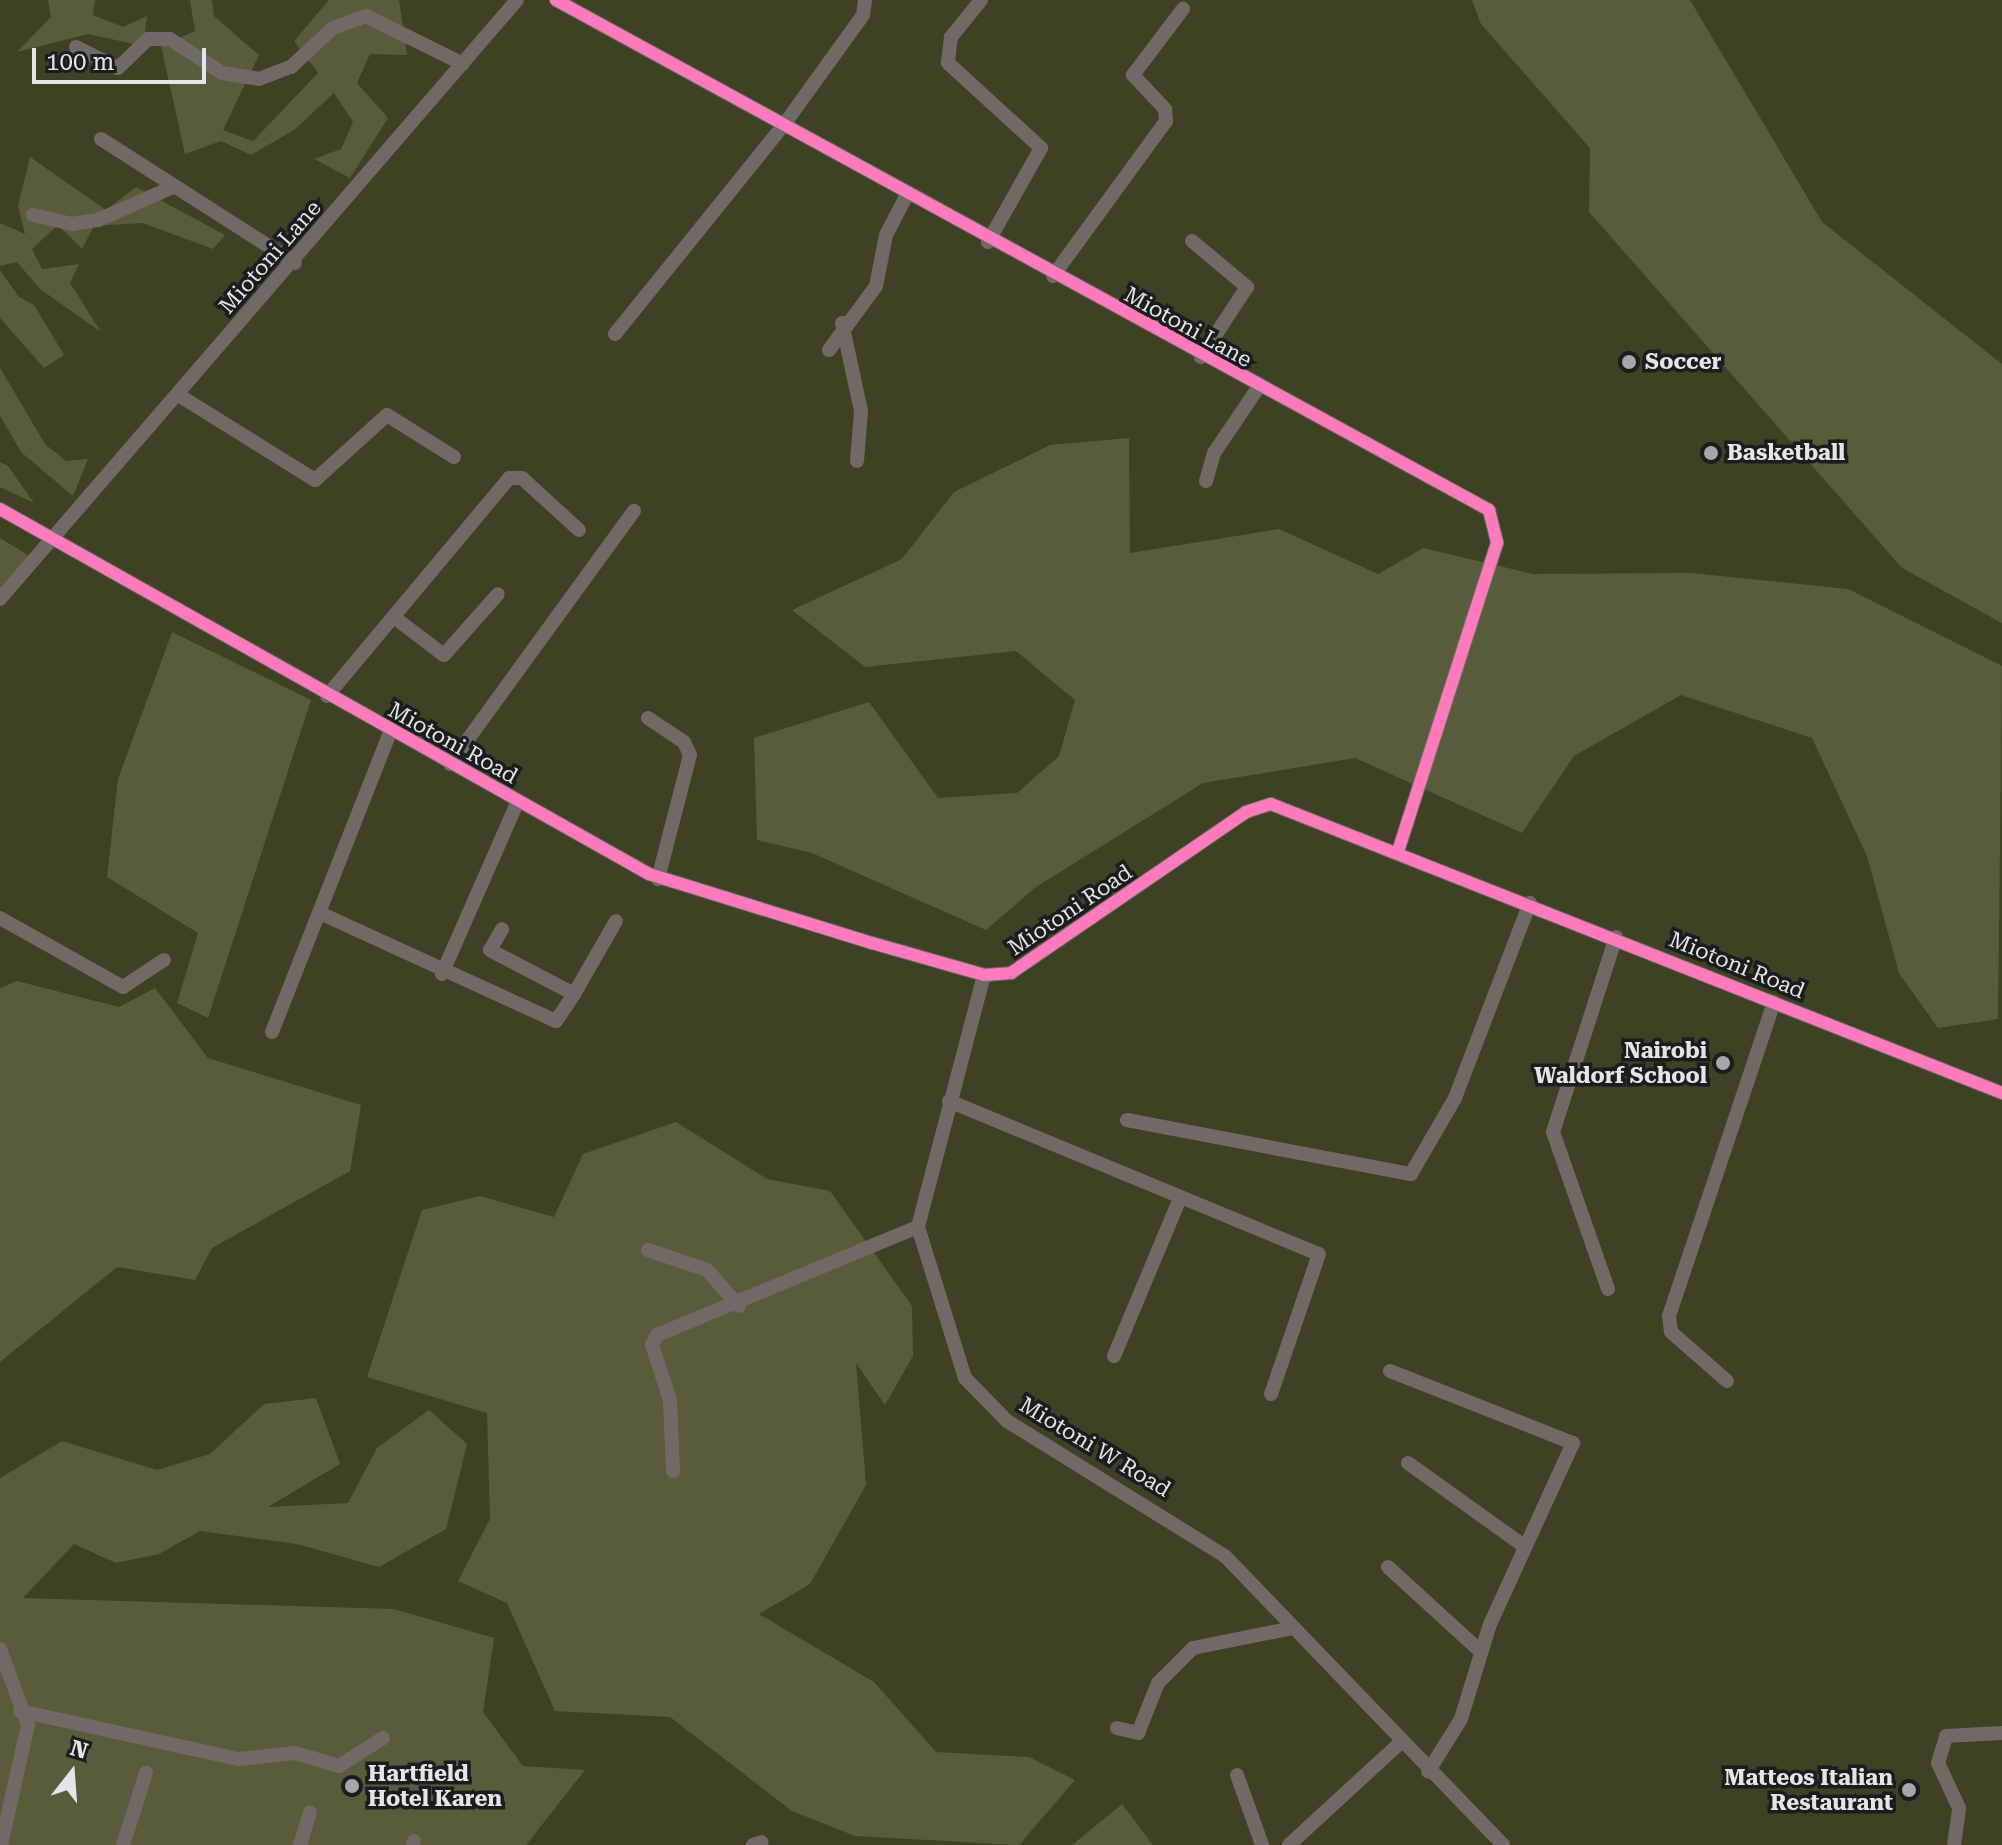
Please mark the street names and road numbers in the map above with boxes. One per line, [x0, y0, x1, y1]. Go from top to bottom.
street label: Miotoni Lane [214, 195, 326, 319]
street label: Miotoni Lane [1120, 281, 1256, 373]
street label: Miotoni Road [384, 697, 522, 789]
street label: Miotoni Road [1003, 859, 1137, 961]
street label: Miotoni Road [1665, 926, 1809, 1004]
street label: Miotoni W Road [1015, 1391, 1175, 1503]

